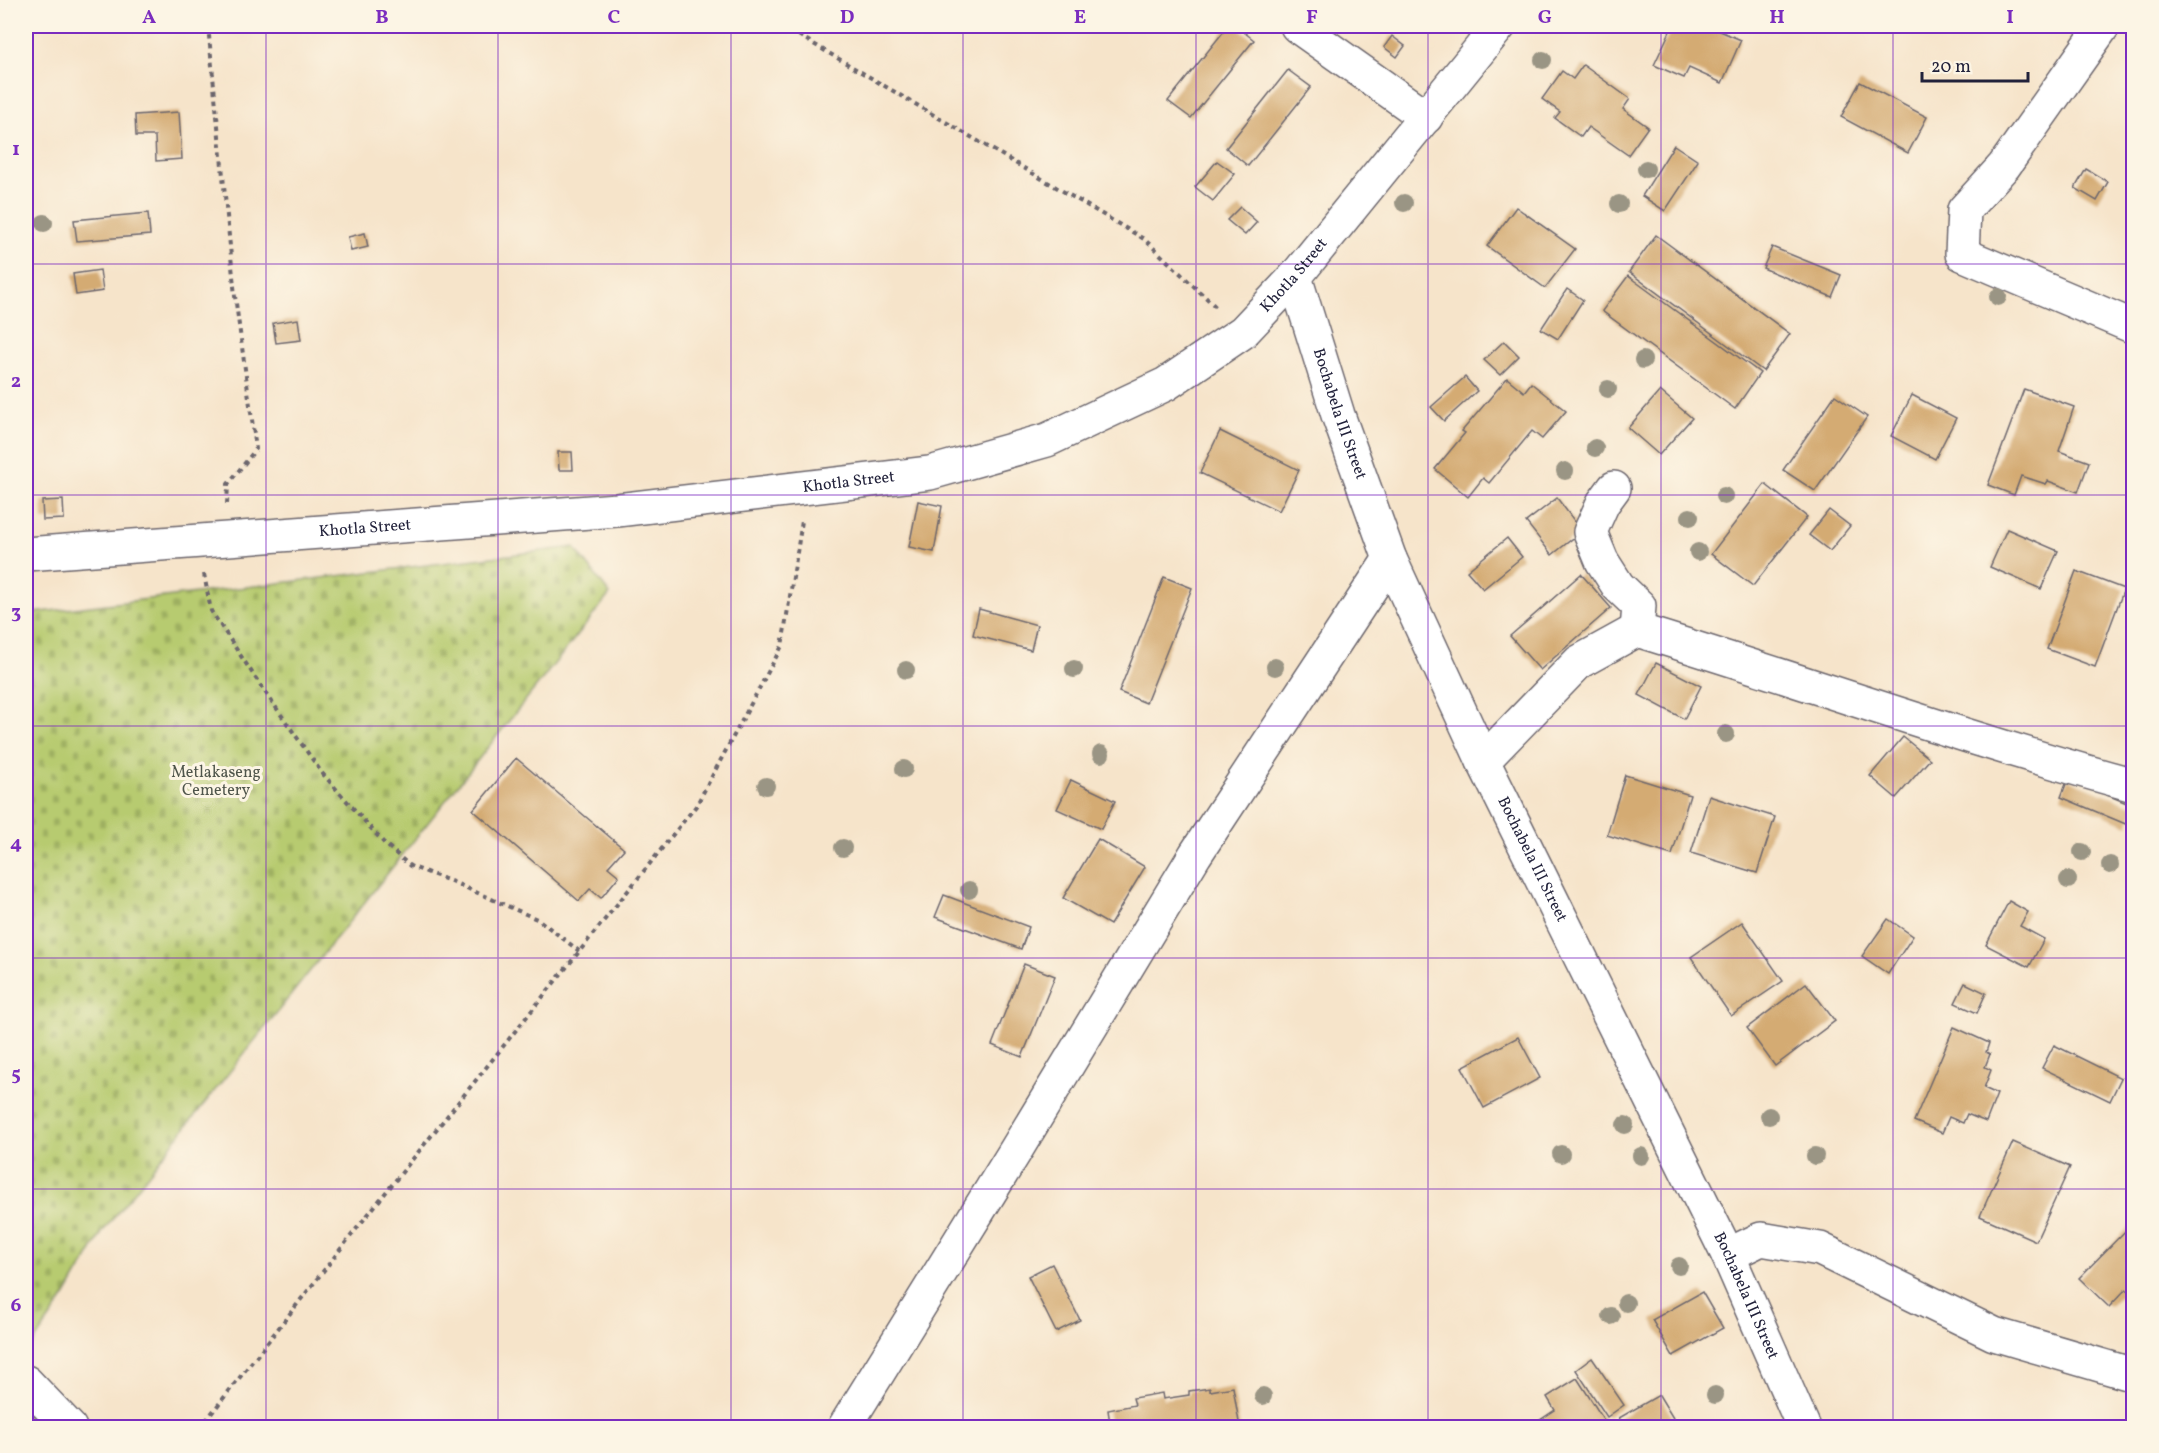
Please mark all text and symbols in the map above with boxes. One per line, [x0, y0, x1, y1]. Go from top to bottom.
text: A [142, 4, 156, 32]
text: B [375, 4, 389, 32]
text: C [608, 4, 621, 32]
text: D [840, 4, 854, 32]
text: E [1074, 4, 1086, 32]
text: F [1306, 4, 1318, 32]
text: G [1538, 4, 1552, 32]
text: H [1769, 4, 1785, 32]
text: I [2006, 4, 2014, 32]
scale bar [1922, 45, 2028, 83]
text: 20 m [1931, 55, 1971, 80]
text: 1 [12, 136, 20, 164]
street label: Khotla Street [1256, 233, 1333, 318]
street label: Bochabela III Street [1307, 346, 1372, 483]
text: 2 [11, 368, 21, 396]
street label: Khotla Street [802, 466, 896, 499]
street label: Khotla Street [318, 514, 412, 543]
text: 3 [11, 599, 21, 627]
park label: Metlakaseng Cemetery [171, 762, 261, 802]
street label: Bochabela III Street [1492, 793, 1572, 926]
text: 4 [10, 830, 22, 858]
text: 5 [11, 1061, 21, 1089]
street label: Bochabela III Street [1707, 1229, 1784, 1363]
text: 6 [11, 1292, 22, 1320]

